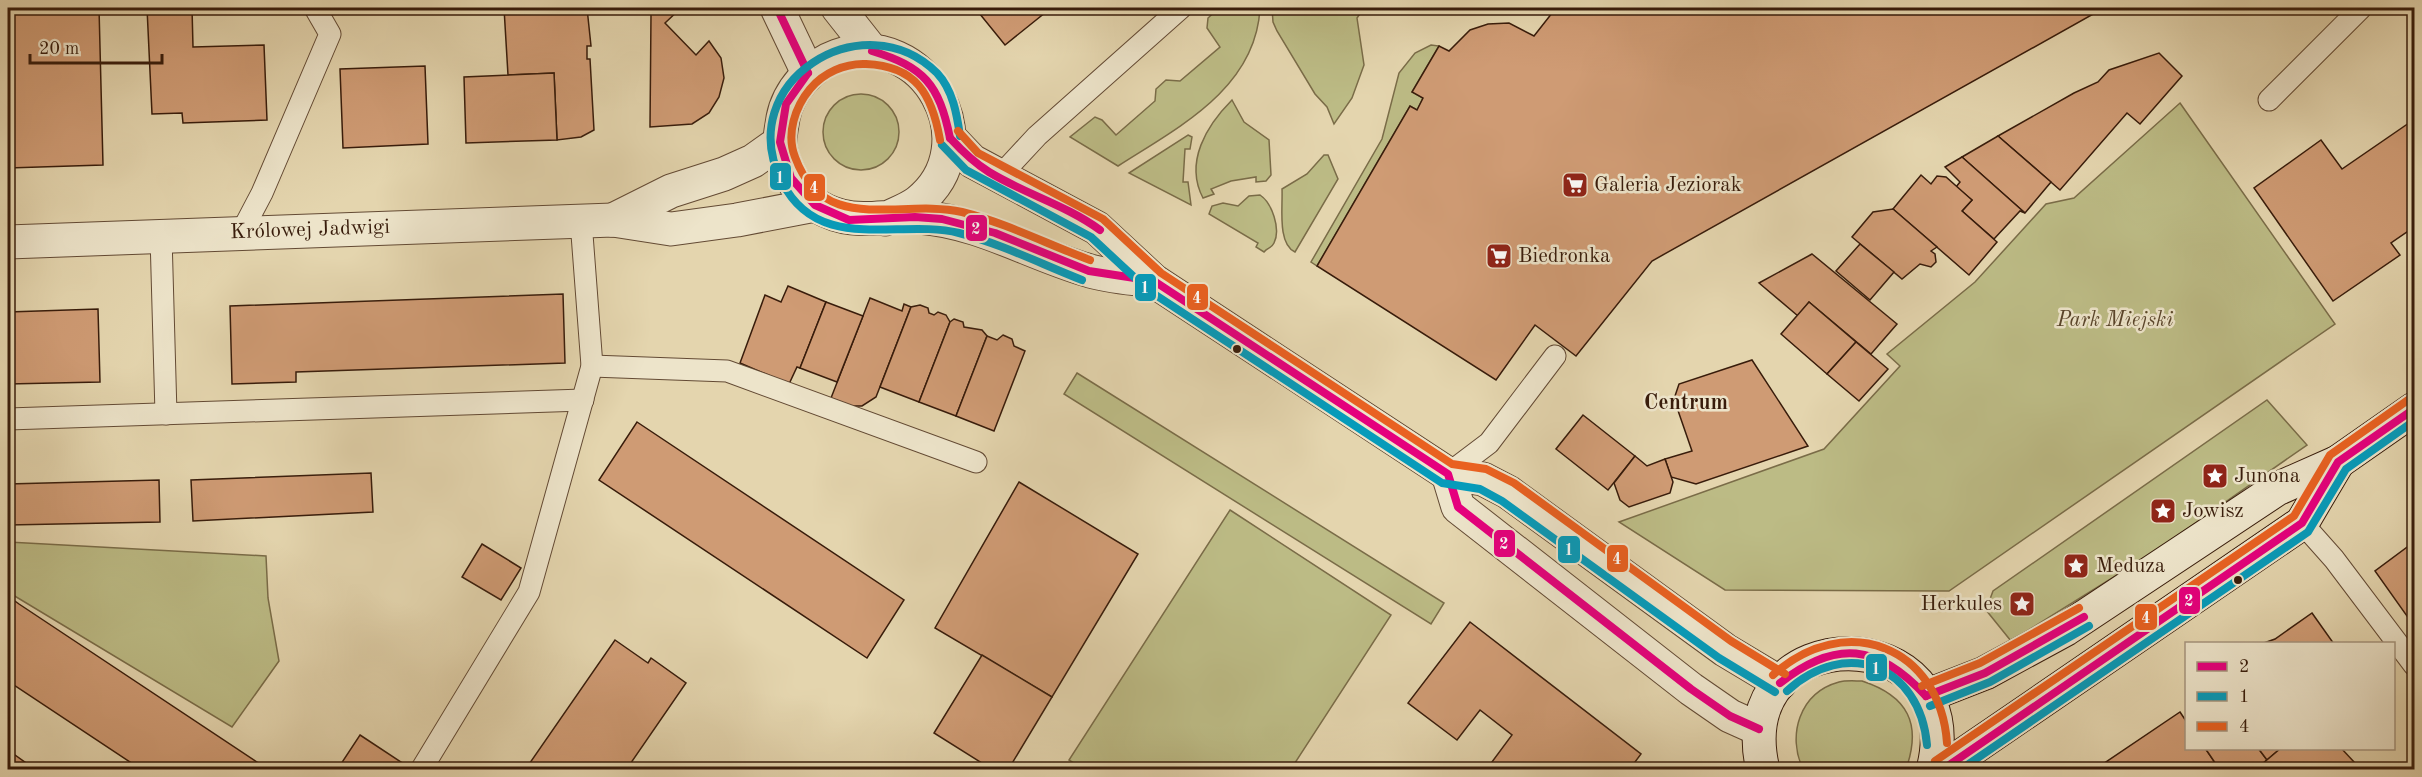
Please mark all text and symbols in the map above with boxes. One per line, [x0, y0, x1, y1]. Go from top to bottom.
scale bar [30, 27, 162, 65]
text: 20 m [39, 40, 79, 58]
line badge: 1 [769, 162, 792, 191]
supermarket icon: Galeria Jeziorak [1560, 170, 1590, 200]
text: 1 [775, 171, 785, 187]
line badge: 4 [803, 173, 826, 202]
place label: Galeria Jeziorak [1594, 175, 1742, 196]
text: 4 [809, 181, 819, 197]
line badge: 2 [965, 214, 988, 242]
street label: Królowej Jadwigi [230, 217, 390, 243]
text: 2 [971, 222, 981, 238]
supermarket icon: Biedronka [1484, 241, 1514, 271]
place label: Biedronka [1518, 246, 1610, 267]
line badge: 1 [1134, 273, 1157, 302]
text: 1 [1140, 281, 1150, 297]
line badge: 4 [1186, 283, 1209, 311]
text: 4 [1192, 291, 1202, 307]
park label: Park Miejski [2056, 310, 2173, 331]
unlabelled marker [1231, 343, 1243, 355]
district label: Centrum [1644, 392, 1728, 414]
place icon: Junona [2200, 461, 2230, 491]
place label: Junona [2234, 466, 2300, 487]
place icon: Jowisz [2148, 496, 2178, 526]
place label: Jowisz [2182, 501, 2244, 522]
line badge: 2 [1493, 529, 1516, 558]
line badge: 1 [1557, 535, 1581, 564]
text: 2 [1499, 537, 1509, 553]
text: 1 [1564, 543, 1574, 559]
line badge: 4 [1606, 544, 1629, 573]
place icon: Meduza [2061, 551, 2091, 581]
text: 4 [1612, 552, 1622, 568]
place label: Meduza [2096, 556, 2165, 577]
unlabelled marker [2232, 574, 2244, 586]
line badge: 2 [2178, 586, 2201, 615]
place icon: Herkules [2007, 589, 2037, 619]
place label: Herkules [1921, 594, 2002, 615]
text: 2 [2184, 594, 2194, 610]
line badge: 4 [2134, 603, 2158, 631]
text: 4 [2141, 611, 2151, 627]
legend [2185, 642, 2395, 750]
line badge: 1 [1865, 653, 1888, 682]
text: 2 [2239, 658, 2249, 676]
text: 1 [1871, 662, 1881, 678]
text: 1 [2239, 688, 2249, 706]
text: 4 [2239, 718, 2249, 736]

